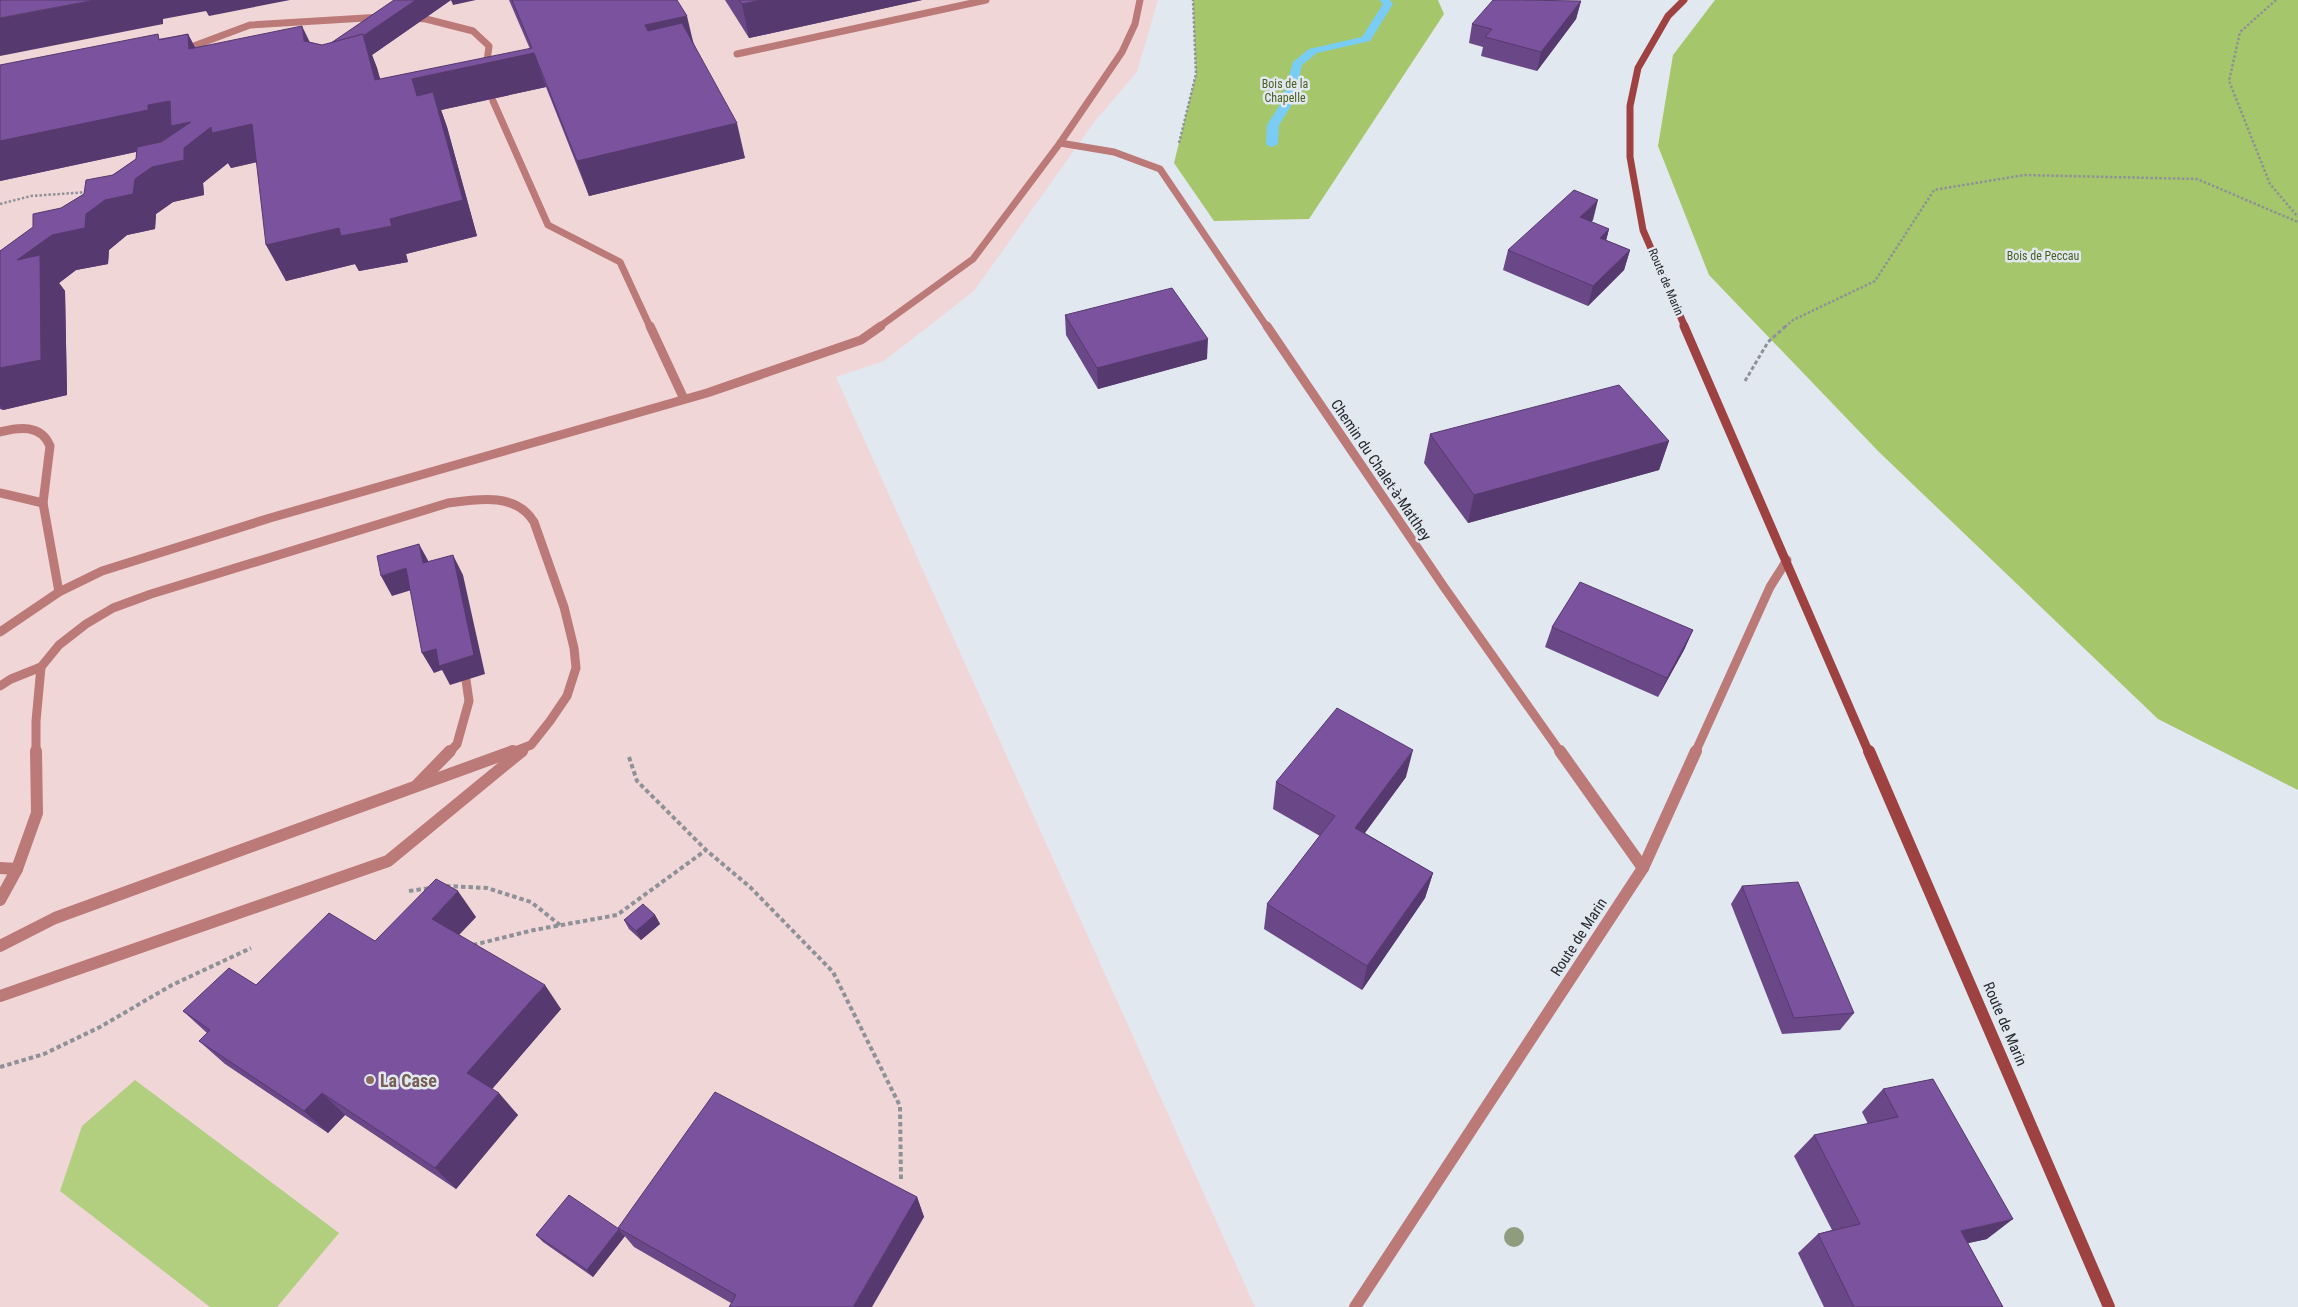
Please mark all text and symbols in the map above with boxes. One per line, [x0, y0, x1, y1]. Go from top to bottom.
park label: Bois de la Chapelle [1262, 77, 1308, 105]
street label: Route de Marin [1646, 246, 1686, 318]
park label: Bois de Peccau [2007, 249, 2080, 263]
street label: Chemin du Chalet-à-Matthey [1327, 396, 1435, 544]
street label: Route de Marin [1547, 895, 1611, 979]
street label: Route de Marin [1979, 979, 2031, 1069]
place label: La Case [380, 1070, 437, 1091]
marker: La Case [364, 1074, 376, 1086]

